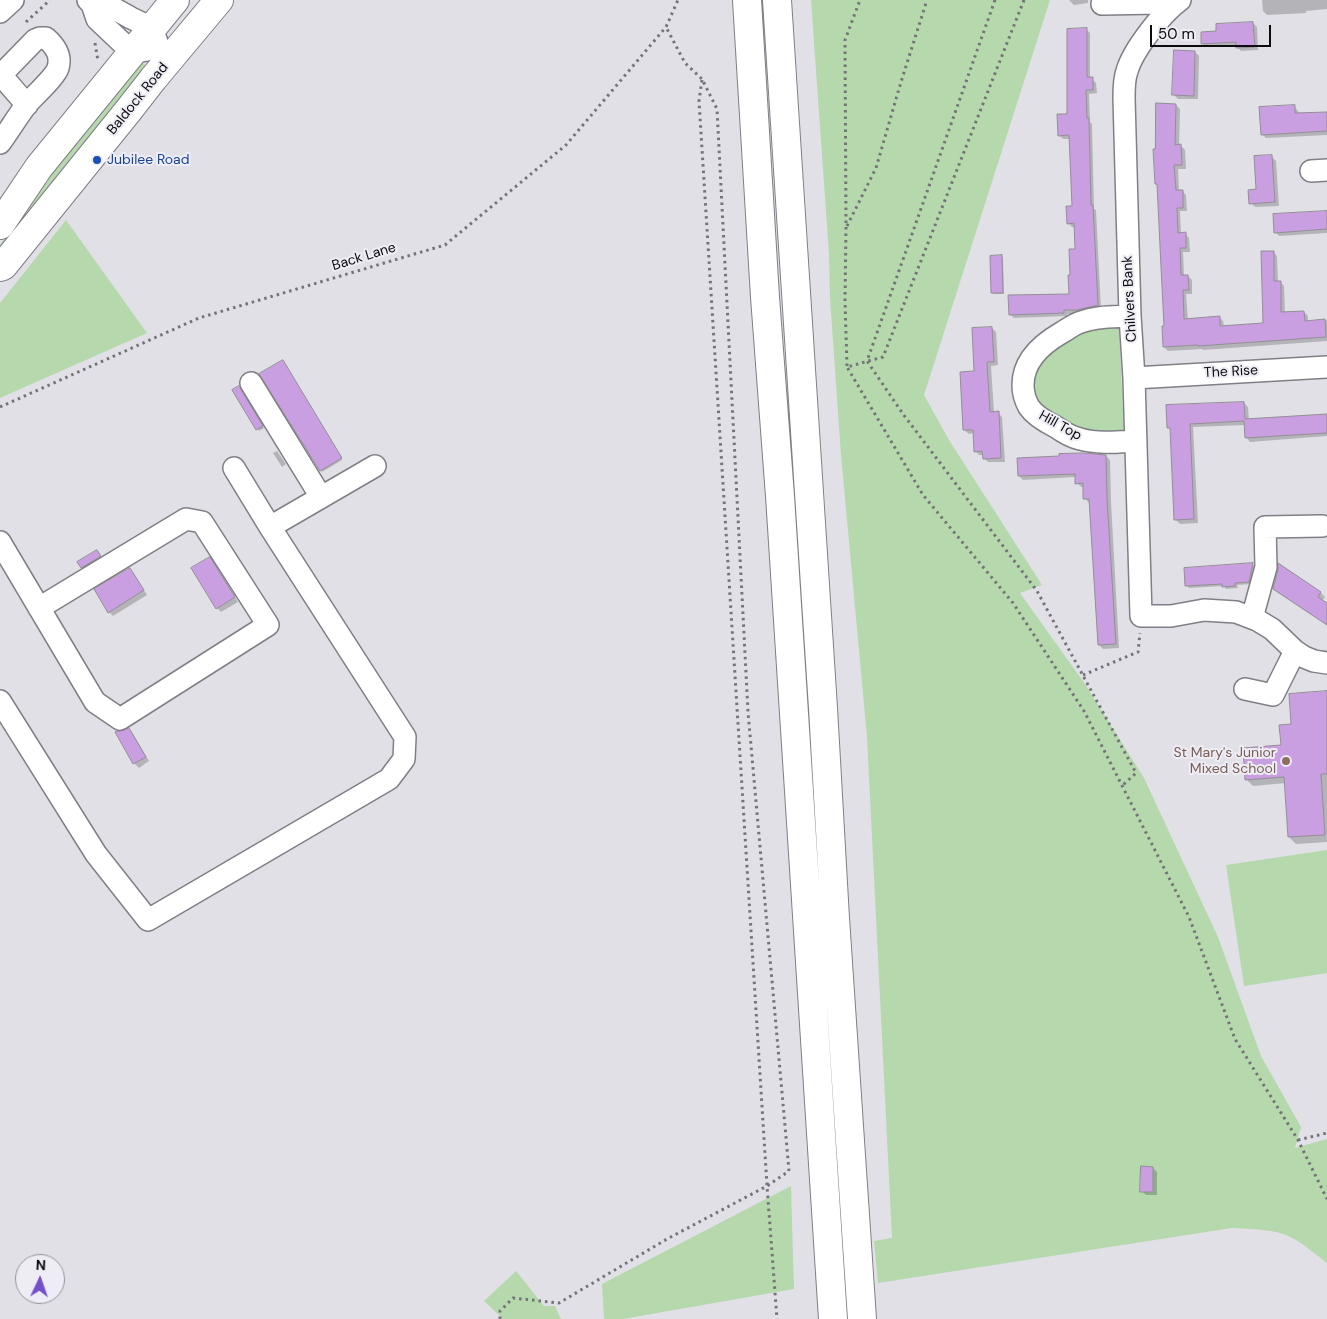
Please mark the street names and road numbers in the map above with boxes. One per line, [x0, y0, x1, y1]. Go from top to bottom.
street label: Baldock Road [104, 60, 172, 138]
street label: Back Lane [330, 239, 398, 275]
street label: Chilvers Bank [1119, 255, 1141, 343]
street label: The Rise [1203, 362, 1259, 382]
street label: Hill Top [1036, 407, 1084, 445]

